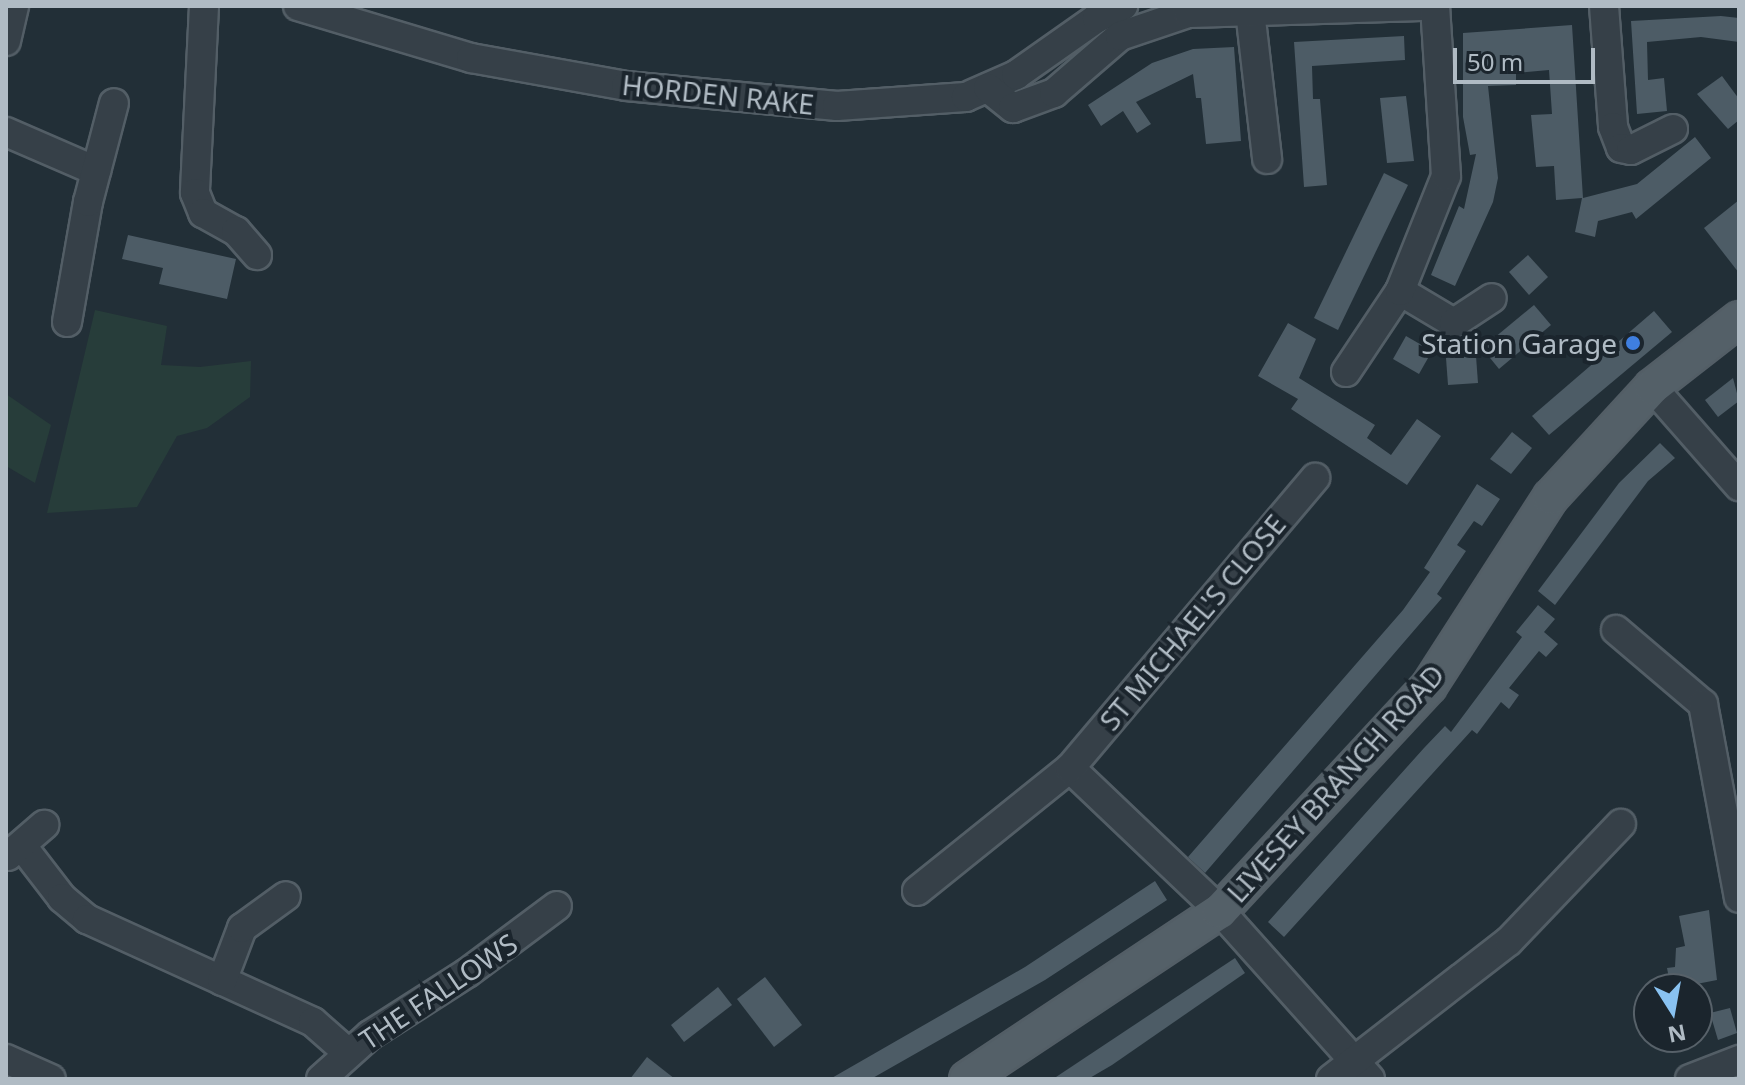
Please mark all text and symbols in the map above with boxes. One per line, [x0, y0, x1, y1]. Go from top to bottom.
scale bar [1457, 32, 1599, 82]
text: 50 m [1467, 45, 1523, 78]
street label: HORDEN RAKE [620, 67, 816, 121]
place label: Station Garage [1421, 326, 1617, 360]
marker: Station Garage [1624, 334, 1642, 352]
street label: ST MICHAEL'S CLOSE [1092, 507, 1292, 737]
street label: LIVESEY BRANCH ROAD [1219, 657, 1451, 909]
street label: THE FALLOWS [353, 926, 523, 1056]
north arrow [1633, 973, 1713, 1053]
text: N [1666, 1018, 1689, 1051]

